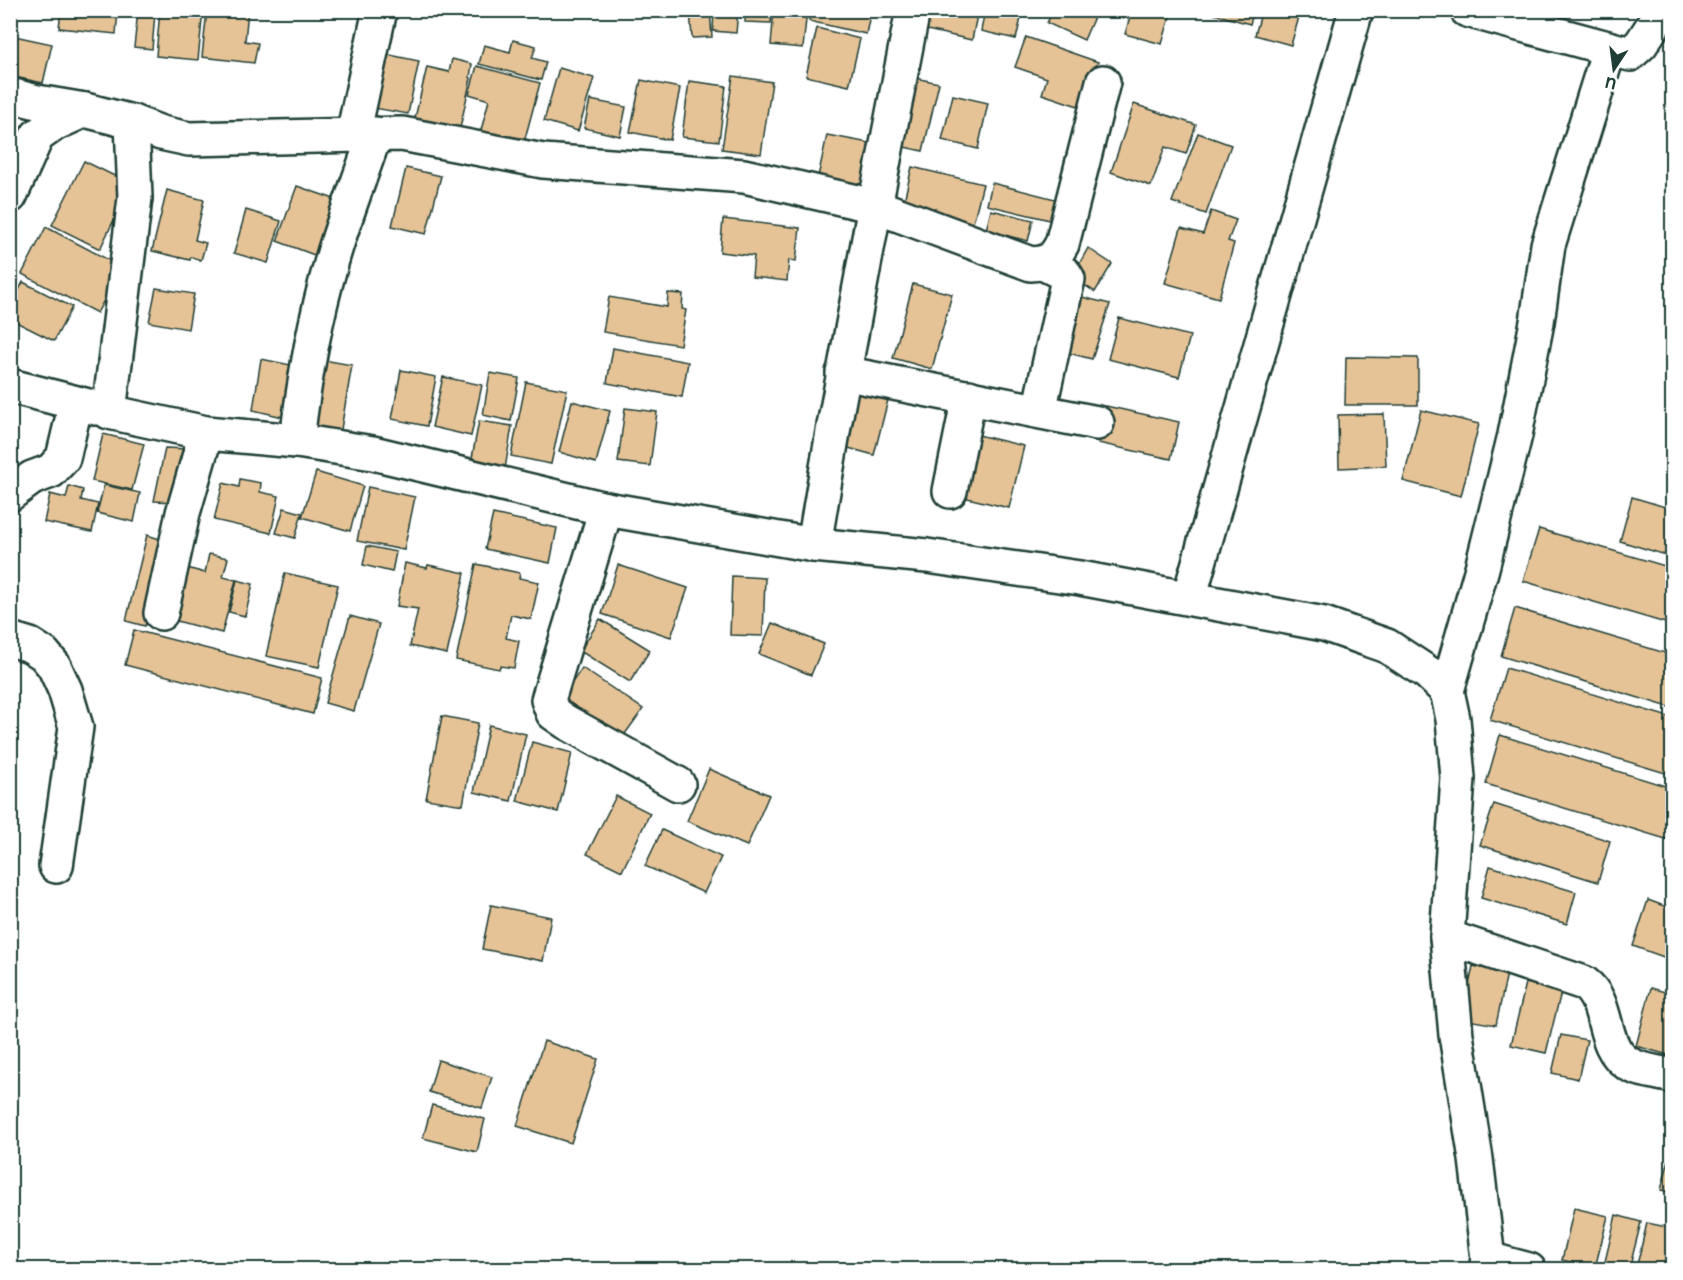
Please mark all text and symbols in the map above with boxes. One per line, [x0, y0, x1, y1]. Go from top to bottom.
north arrow [1584, 39, 1644, 99]
text: U [1603, 73, 1618, 96]

